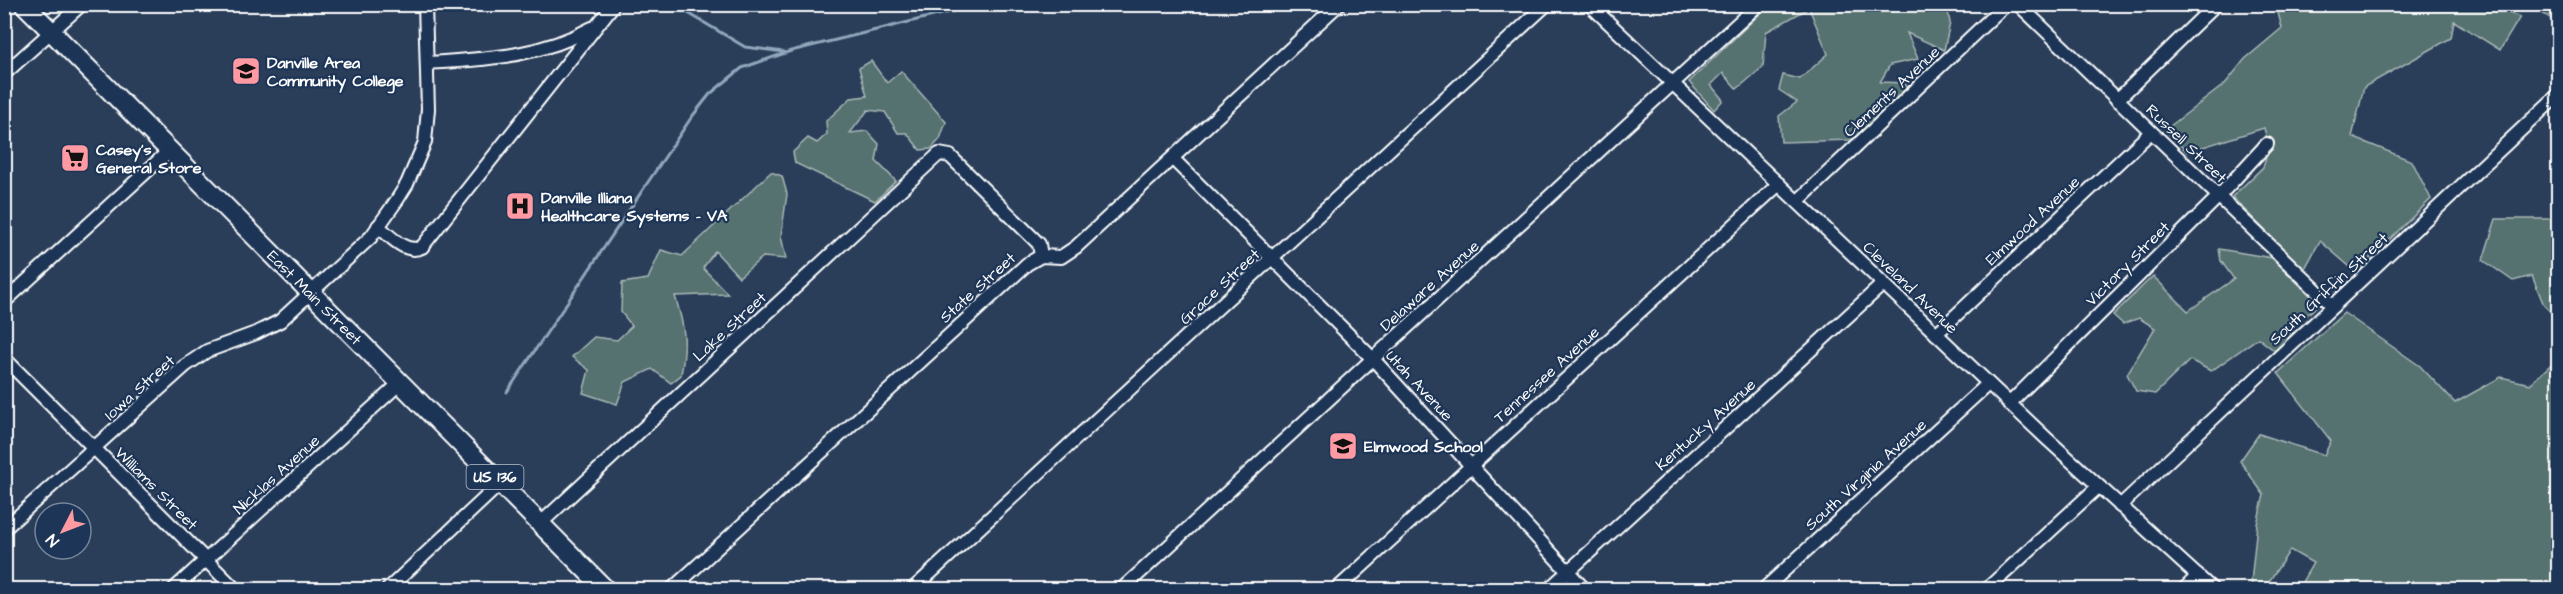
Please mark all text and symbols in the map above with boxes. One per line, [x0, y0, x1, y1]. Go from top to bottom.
street label: Clements Avenue [1839, 41, 1945, 142]
place label: Danville Area Community College [267, 52, 404, 94]
school or university icon: Danville Area Community College [230, 55, 262, 87]
street label: Russell Street [2141, 99, 2232, 188]
place label: Casey's General Store [96, 139, 202, 179]
supermarket icon: Casey's General Store [59, 142, 91, 174]
street label: Elmwood Avenue [1981, 171, 2085, 270]
place label: Danville Illiana Healthcare Systems - VA [541, 187, 728, 228]
hospital icon: Danville Illiana Healthcare Systems - VA [504, 190, 536, 222]
street label: Victory Street [2081, 216, 2176, 312]
street label: South Griffin Street [2264, 227, 2394, 350]
street label: Delaware Avenue [1375, 235, 1484, 336]
street label: Cleveland Avenue [1858, 236, 1963, 339]
street label: Grace Street [1175, 243, 1265, 330]
street label: East Main Street [262, 245, 367, 350]
street label: State Street [935, 247, 1021, 328]
street label: Lake Street [688, 286, 772, 367]
street label: Tennessee Avenue [1489, 321, 1604, 428]
street label: Utah Avenue [1381, 345, 1458, 426]
street label: Iowa Street [100, 350, 180, 425]
street label: Kentucky Avenue [1651, 373, 1762, 477]
street label: South Virginia Avenue [1800, 414, 1932, 536]
street label: Nicklas Avenue [229, 430, 325, 520]
school or university icon: Elmwood School [1327, 430, 1359, 462]
place label: Elmwood School [1364, 436, 1483, 458]
street label: Williams Street [110, 442, 203, 536]
road number: US 136 [466, 465, 524, 489]
north arrow [33, 501, 93, 561]
text: N [41, 529, 64, 551]

